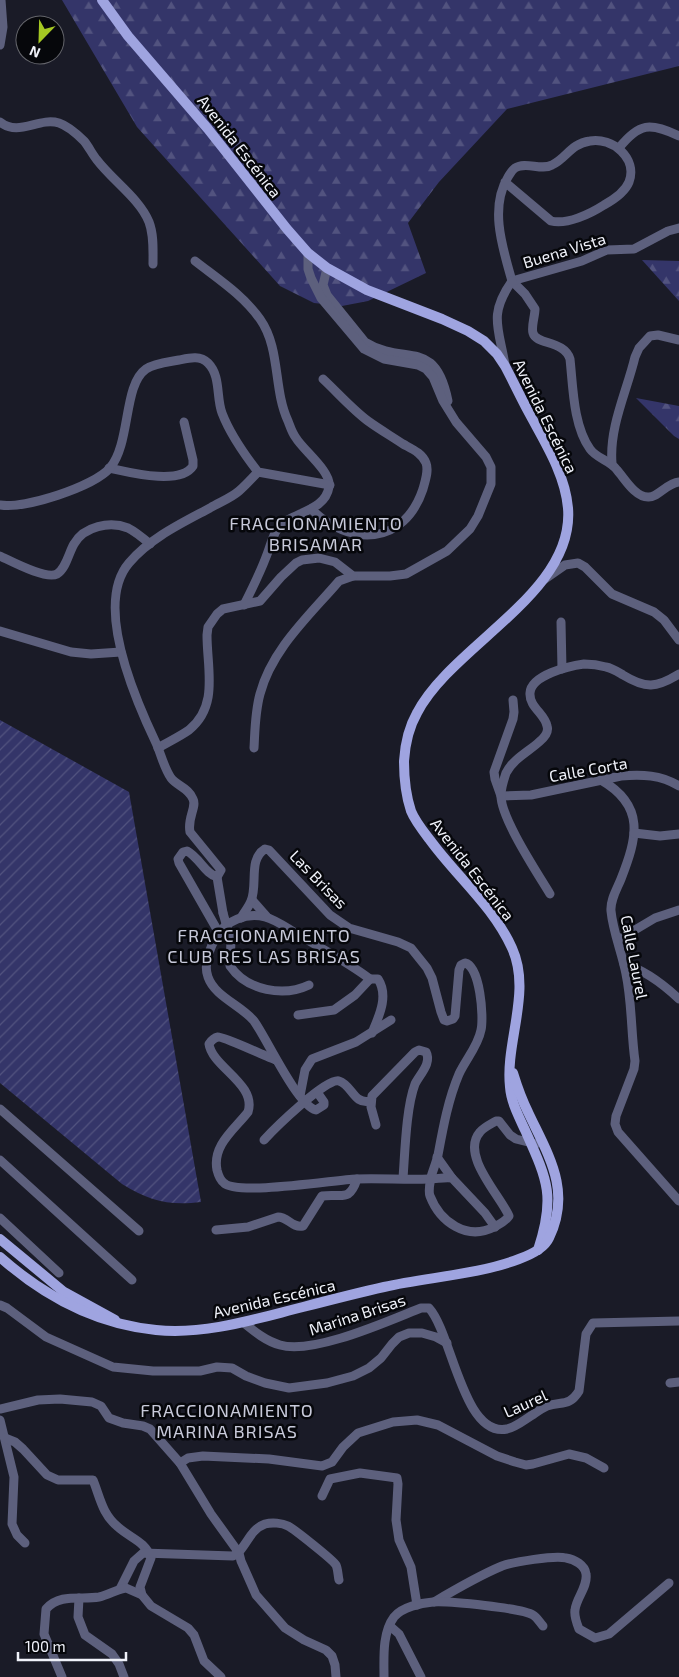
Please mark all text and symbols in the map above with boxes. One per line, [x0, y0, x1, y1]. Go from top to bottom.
north arrow [15, 15, 65, 65]
text: N [27, 43, 43, 62]
street label: Avenida Escénica [194, 91, 286, 201]
street label: Buena Vista [520, 228, 608, 272]
street label: Avenida Escénica [510, 356, 582, 476]
district label: FRACCIONAMIENTO BRISAMAR [229, 512, 403, 555]
street label: Calle Corta [547, 753, 629, 785]
street label: Avenida Escénica [427, 814, 519, 924]
street label: Las Brisas [286, 846, 352, 912]
street label: Calle Laurel [618, 913, 653, 1001]
district label: FRACCIONAMIENTO CLUB RES LAS BRISAS [167, 924, 361, 967]
street label: Avenida Escénica [211, 1275, 337, 1321]
street label: Marina Brisas [306, 1289, 408, 1339]
street label: Laurel [500, 1385, 550, 1421]
district label: FRACCIONAMIENTO MARINA BRISAS [140, 1399, 314, 1442]
scale bar [18, 1630, 125, 1662]
text: 100 m [25, 1637, 66, 1655]

